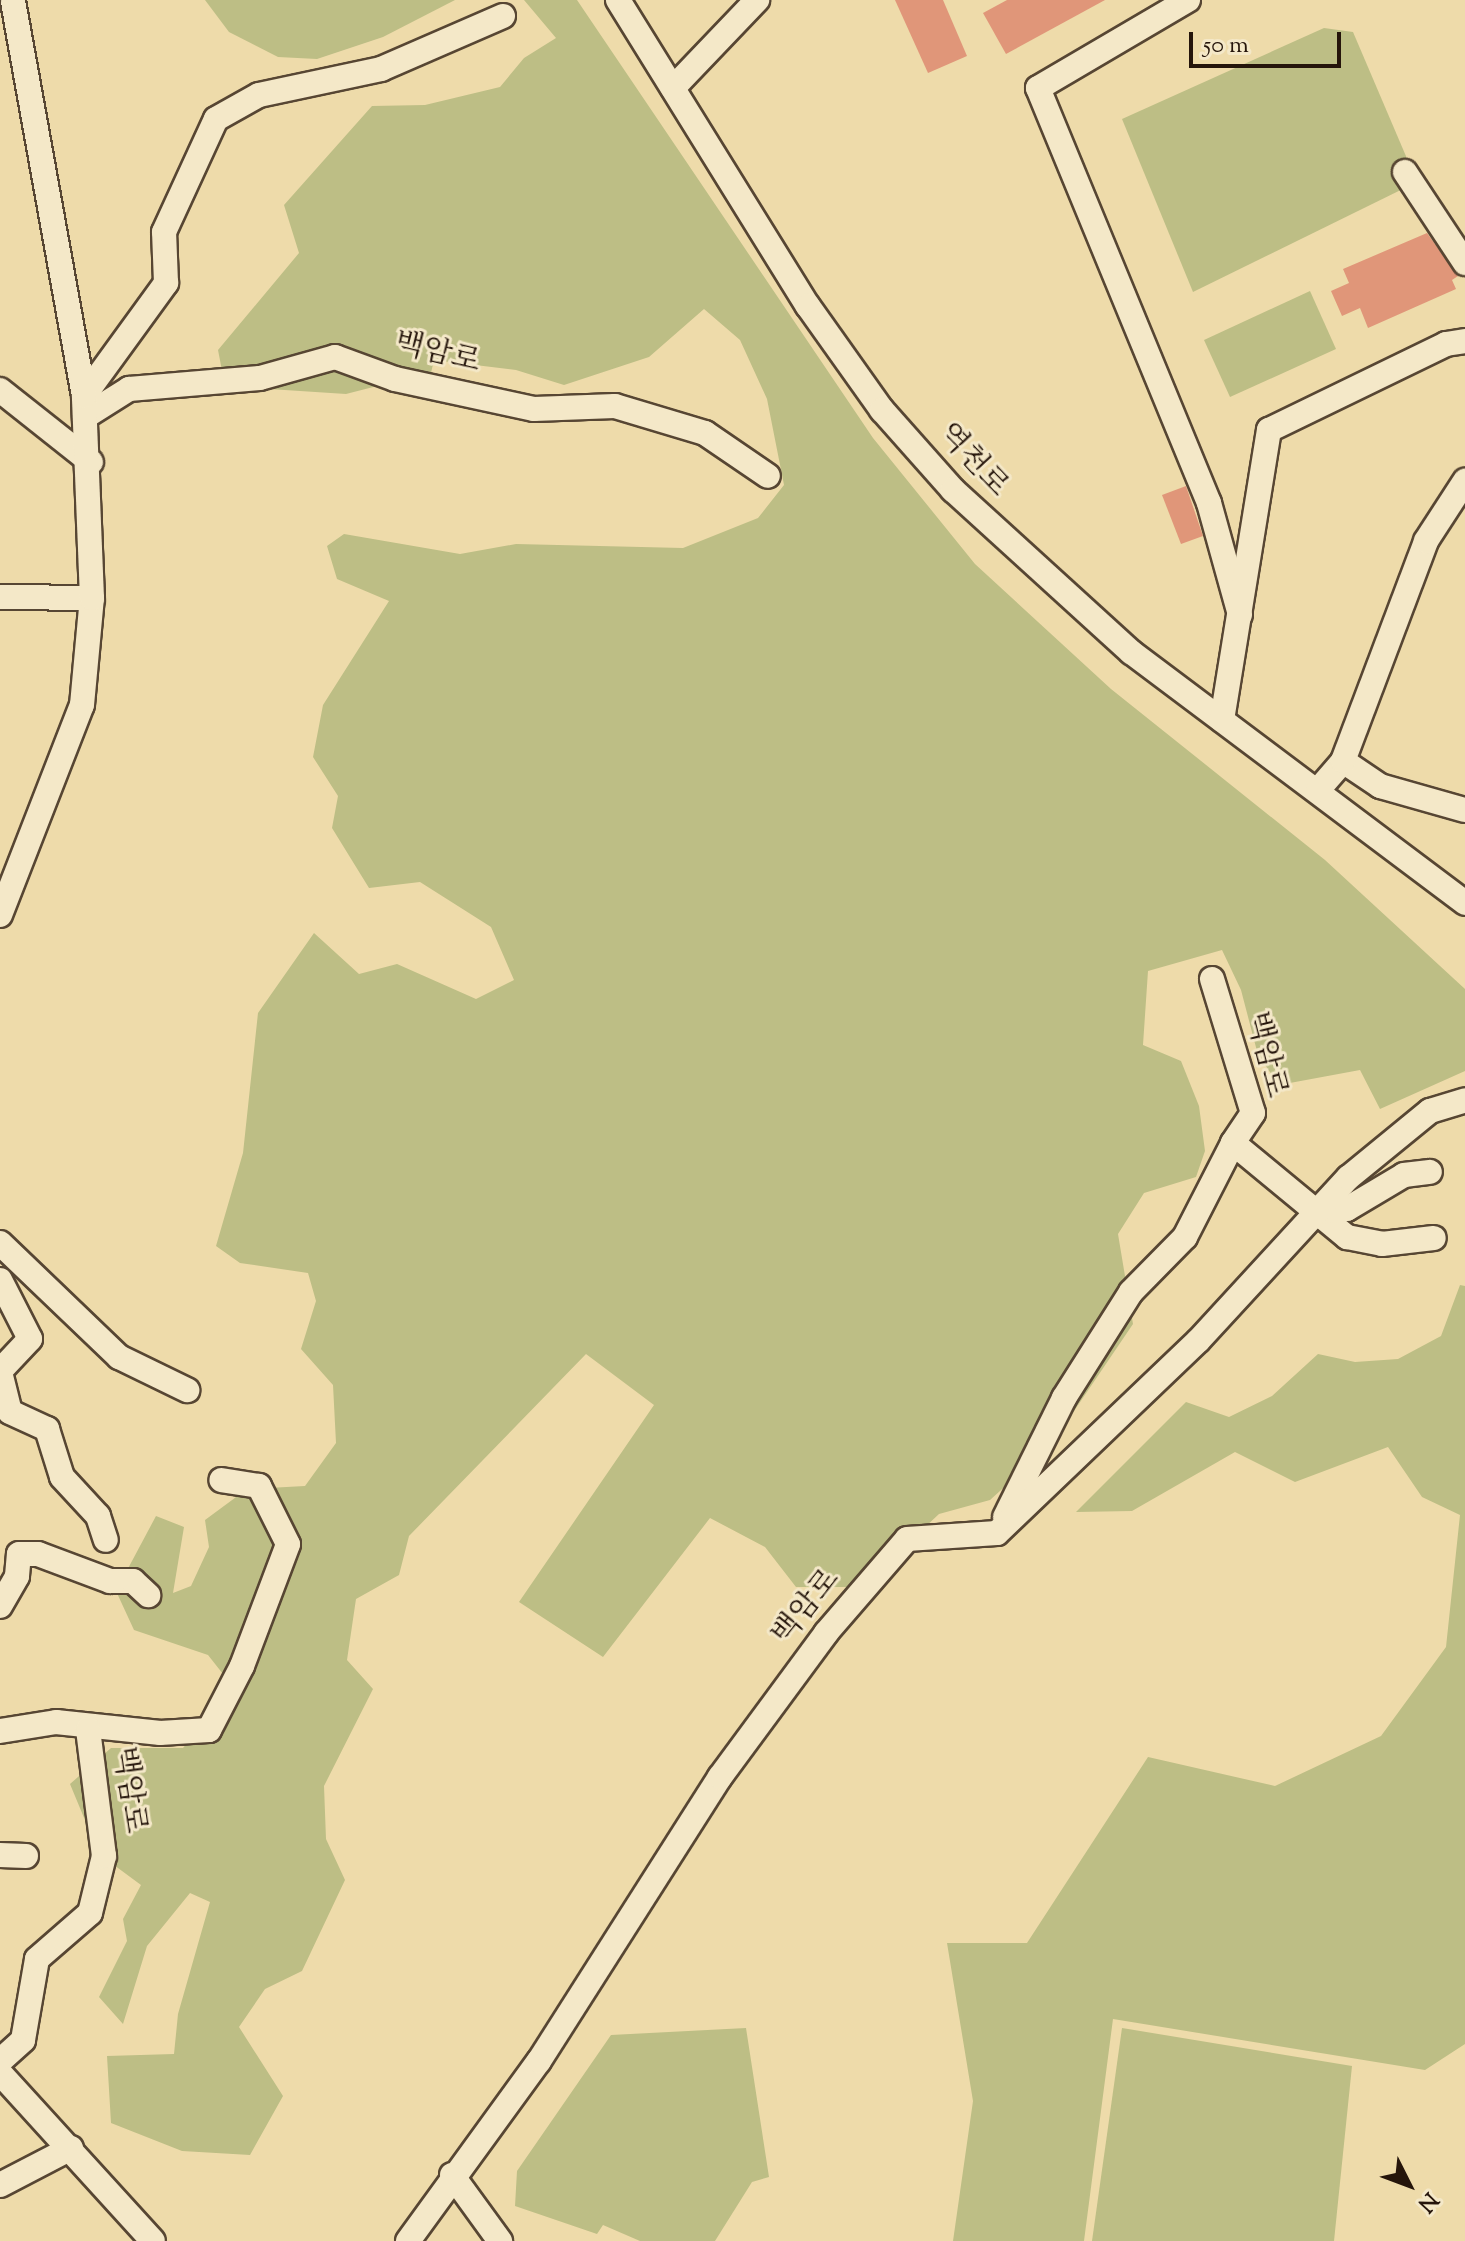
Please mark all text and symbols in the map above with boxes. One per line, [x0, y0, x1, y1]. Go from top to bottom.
scale bar [1193, 16, 1345, 66]
text: 50 m [1203, 29, 1249, 63]
street label: 백암로 [390, 326, 484, 382]
street label: 역천로 [929, 417, 1015, 505]
street label: 백암로 [1237, 1008, 1293, 1102]
street label: 백암로 [766, 1563, 848, 1653]
street label: 백암로 [104, 1744, 152, 1836]
north arrow [1369, 2145, 1449, 2225]
text: N [1409, 2184, 1445, 2218]

